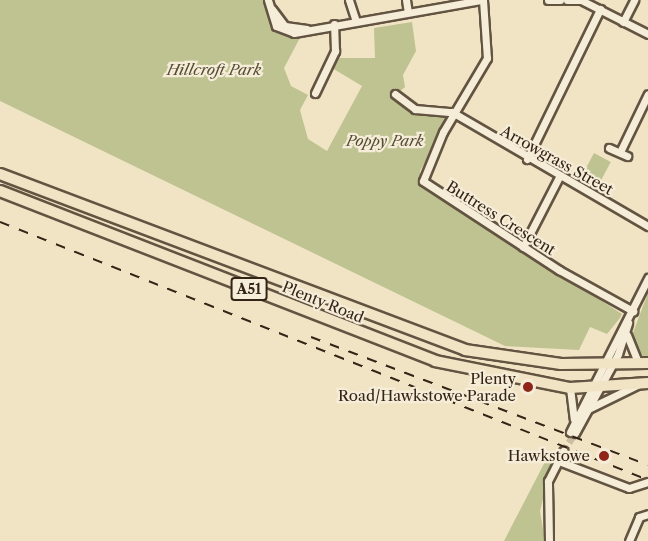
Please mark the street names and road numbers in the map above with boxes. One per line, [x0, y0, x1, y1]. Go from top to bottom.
street label: Arrowgrass Street [498, 122, 616, 198]
street label: Buttress Crescent [443, 177, 559, 259]
street label: Plenty Road [279, 277, 367, 327]
road number: A51 [230, 278, 268, 300]

